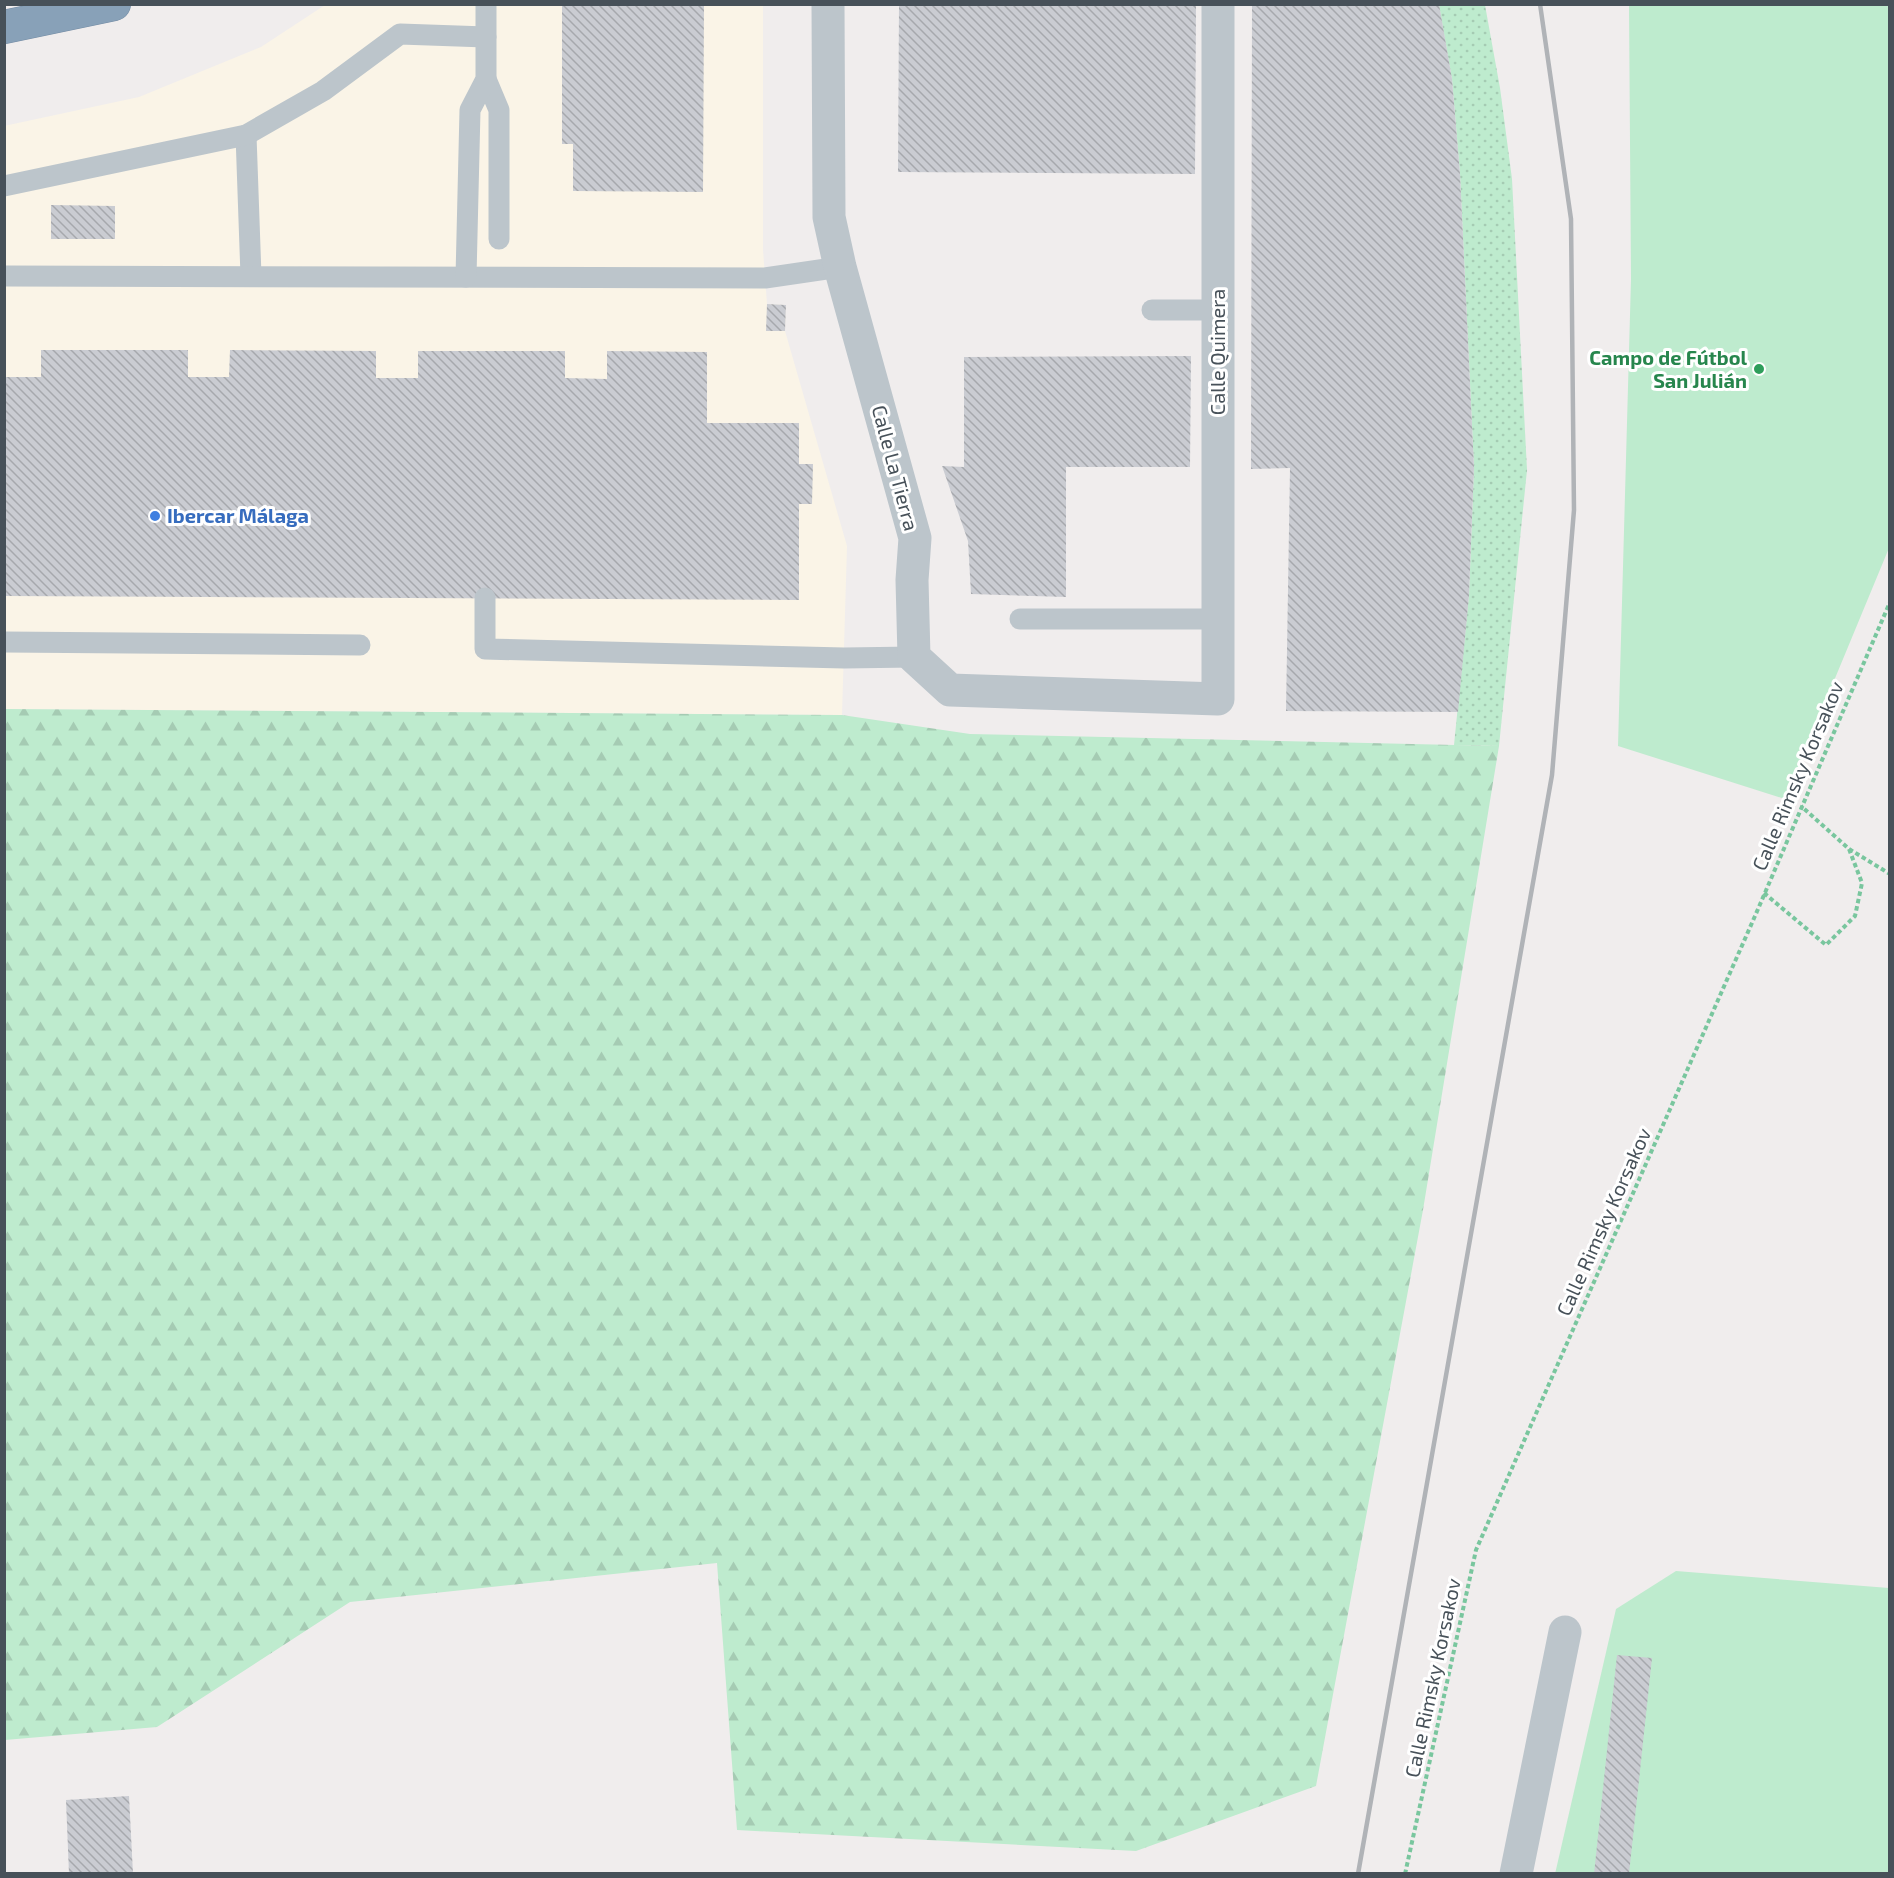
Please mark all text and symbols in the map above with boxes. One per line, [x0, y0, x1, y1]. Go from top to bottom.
street label: Calle Quimera [1205, 289, 1229, 415]
place label: Campo de Fútbol San Julián [1589, 345, 1747, 392]
marker: Campo de Fútbol San Julián [1752, 362, 1766, 376]
street label: Calle La Tierra [868, 402, 924, 533]
place label: Ibercar Málaga [167, 503, 309, 527]
marker: Ibercar Málaga [148, 509, 162, 523]
street label: Calle Rimsky Korsakov [1746, 677, 1848, 874]
street label: Calle Rimsky Korsakov [1551, 1124, 1656, 1319]
street label: Calle Rimsky Korsakov [1399, 1576, 1465, 1780]

